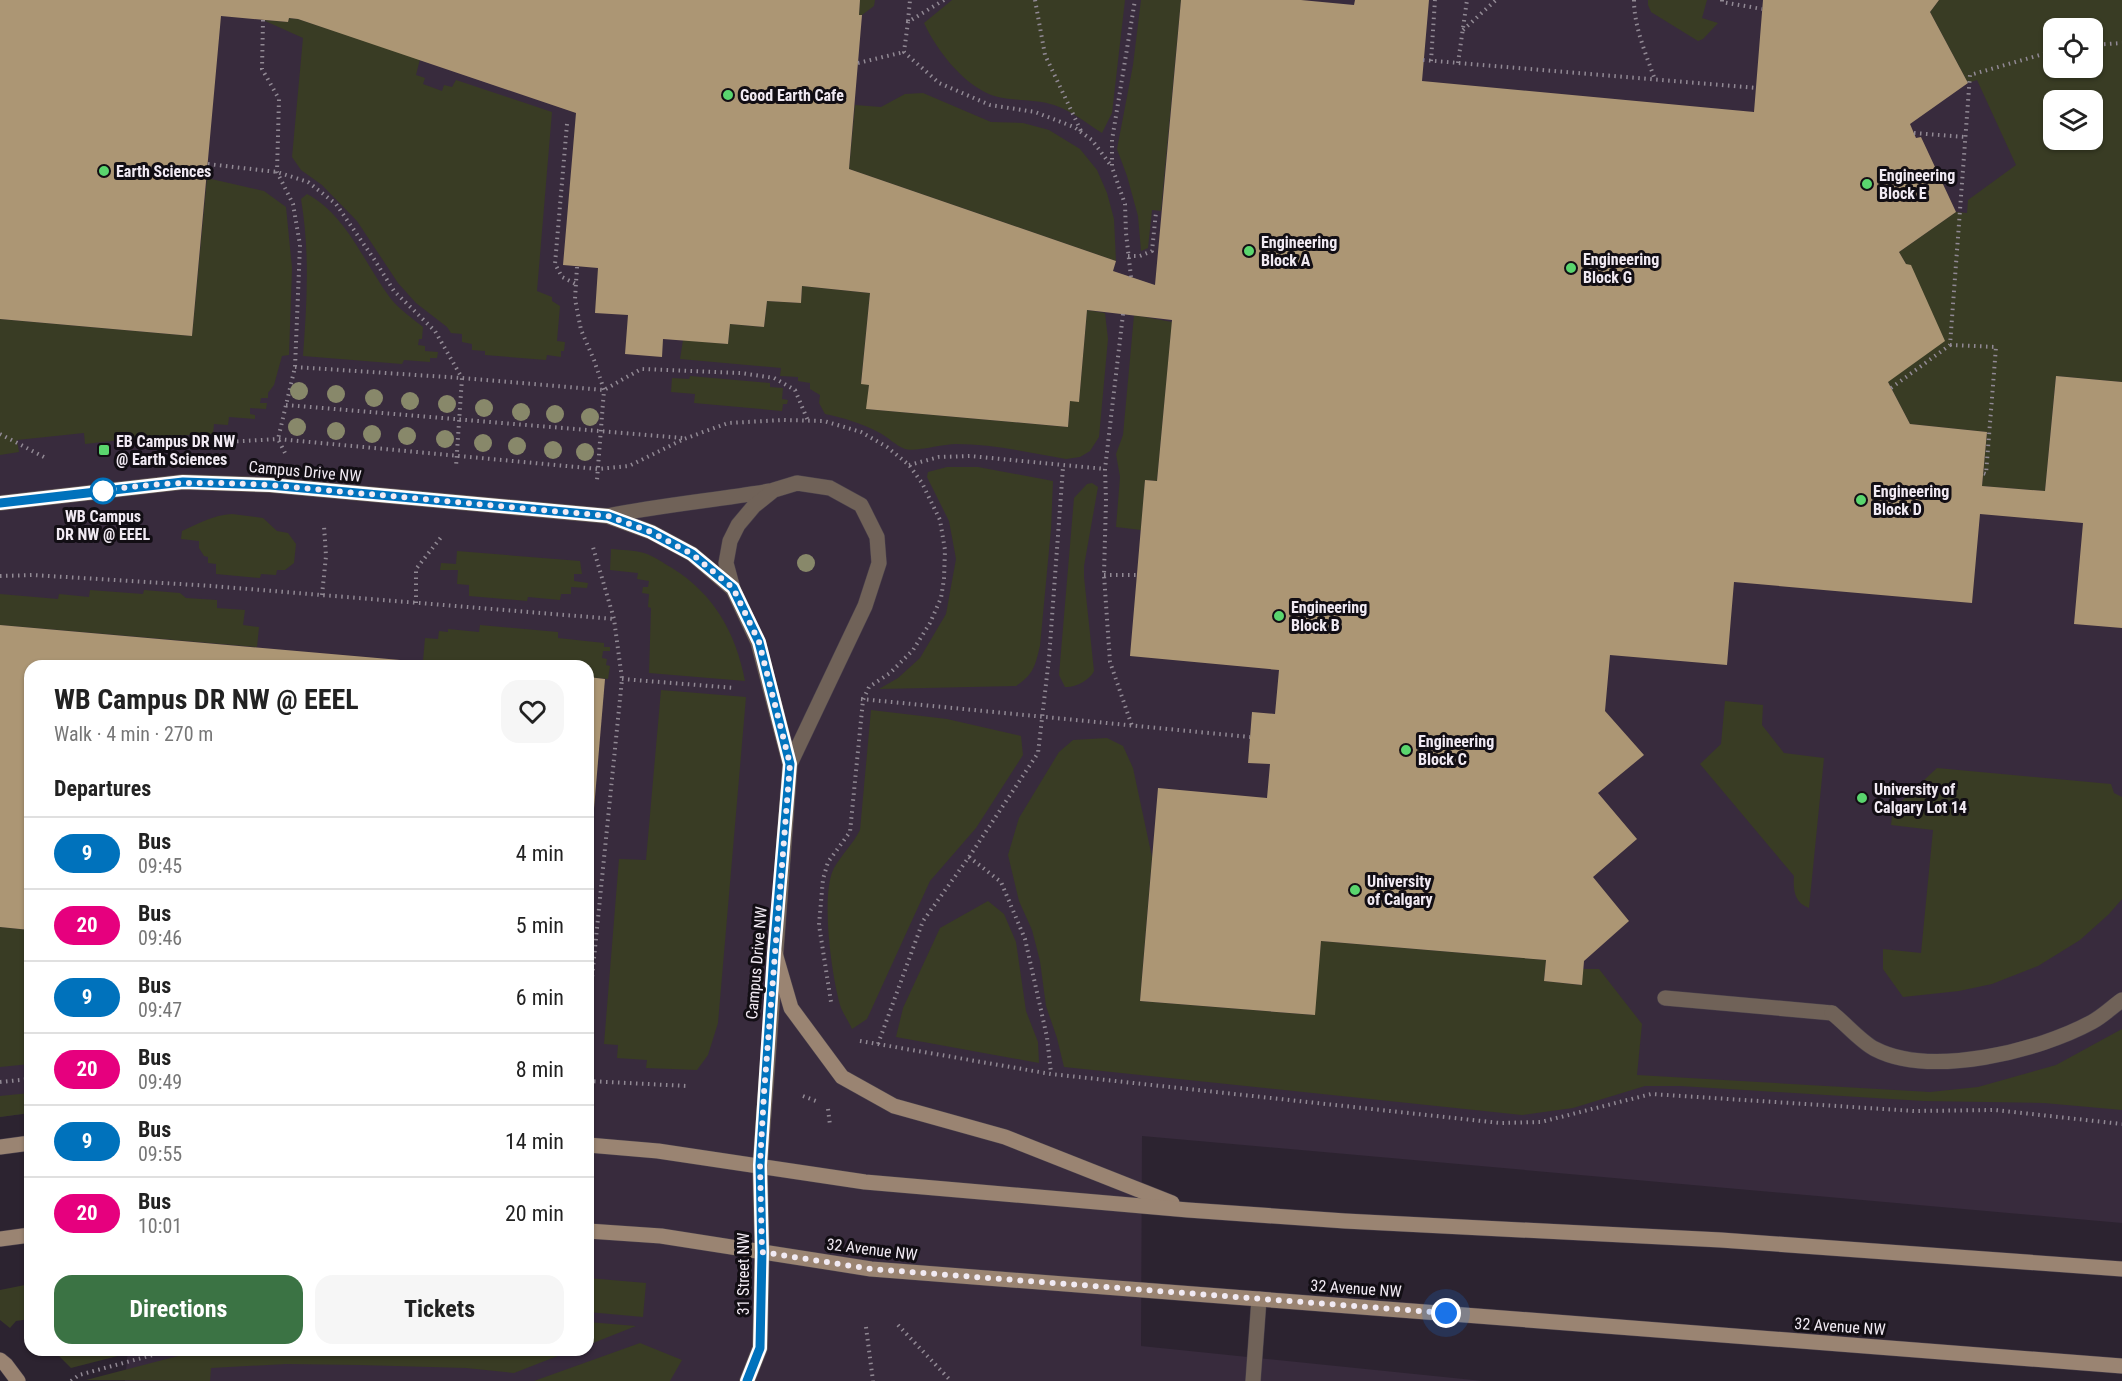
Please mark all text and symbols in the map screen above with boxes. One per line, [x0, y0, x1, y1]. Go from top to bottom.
map controls [2043, 18, 2103, 150]
button: locate [2043, 18, 2103, 78]
place label: Good Earth Cafe [740, 86, 844, 105]
marker: Good Earth Cafe [721, 88, 735, 102]
button: layers [2043, 90, 2103, 150]
place label: Earth Sciences [116, 162, 211, 181]
marker: Earth Sciences [97, 164, 111, 178]
place label: Engineering Block E [1879, 166, 1955, 203]
marker: Engineering Block E [1860, 177, 1874, 191]
place label: Engineering Block A [1261, 233, 1337, 270]
marker: Engineering Block A [1242, 244, 1256, 258]
place label: Engineering Block G [1583, 250, 1659, 287]
marker: Engineering Block G [1564, 261, 1578, 275]
place label: EB Campus DR NW @ Earth Sciences [116, 432, 235, 469]
marker: EB Campus DR NW @ Earth Sciences [97, 443, 111, 457]
street label: Campus Drive NW [248, 457, 362, 486]
marker: WB Campus DR NW @ EEEL [90, 478, 116, 504]
place label: Engineering Block D [1873, 482, 1949, 519]
marker: Engineering Block D [1854, 493, 1868, 507]
place label: WB Campus DR NW @ EEEL [56, 507, 150, 544]
place label: Engineering Block B [1291, 598, 1367, 635]
marker: Engineering Block B [1272, 609, 1286, 623]
button: heart [501, 680, 564, 743]
text: WB Campus DR NW @ EEEL [54, 683, 359, 716]
text: Walk · 4 min · 270 m [54, 722, 213, 746]
place label: Engineering Block C [1418, 732, 1494, 769]
marker: Engineering Block C [1399, 743, 1413, 757]
text: Departures [54, 776, 151, 801]
place label: University of Calgary Lot 14 [1874, 780, 1967, 817]
marker: University of Calgary Lot 14 [1855, 791, 1869, 805]
text: Bus [138, 829, 171, 854]
text: 9 [82, 841, 92, 865]
text: 4 min [516, 841, 564, 866]
text: 09:45 [138, 854, 182, 878]
place label: University of Calgary [1367, 872, 1433, 909]
marker: University of Calgary [1348, 883, 1362, 897]
text: Bus [138, 901, 171, 926]
street label: Campus Drive NW [742, 906, 771, 1020]
text: 20 [76, 913, 98, 937]
text: 5 min [516, 913, 564, 938]
text: 09:46 [138, 926, 182, 950]
text: Bus [138, 973, 171, 998]
text: 9 [82, 985, 92, 1009]
text: 6 min [516, 985, 564, 1010]
text: 09:47 [138, 998, 182, 1022]
text: Bus [138, 1045, 171, 1070]
text: 20 [76, 1057, 98, 1081]
text: 8 min [516, 1057, 564, 1082]
text: 09:49 [138, 1070, 182, 1094]
text: Bus [138, 1117, 171, 1142]
text: 9 [82, 1129, 92, 1153]
text: 14 min [505, 1129, 564, 1154]
text: 09:55 [138, 1142, 182, 1166]
text: Bus [138, 1189, 171, 1214]
text: 20 [76, 1201, 98, 1225]
text: 20 min [505, 1201, 564, 1226]
text: 10:01 [138, 1214, 182, 1238]
street label: 31 Street NW [734, 1233, 753, 1315]
street label: 32 Avenue NW [825, 1235, 918, 1264]
button: Directions [54, 1275, 303, 1344]
button: Tickets [315, 1275, 564, 1344]
street label: 32 Avenue NW [1310, 1276, 1402, 1301]
your location [1431, 1298, 1461, 1328]
street label: 32 Avenue NW [1794, 1314, 1886, 1339]

